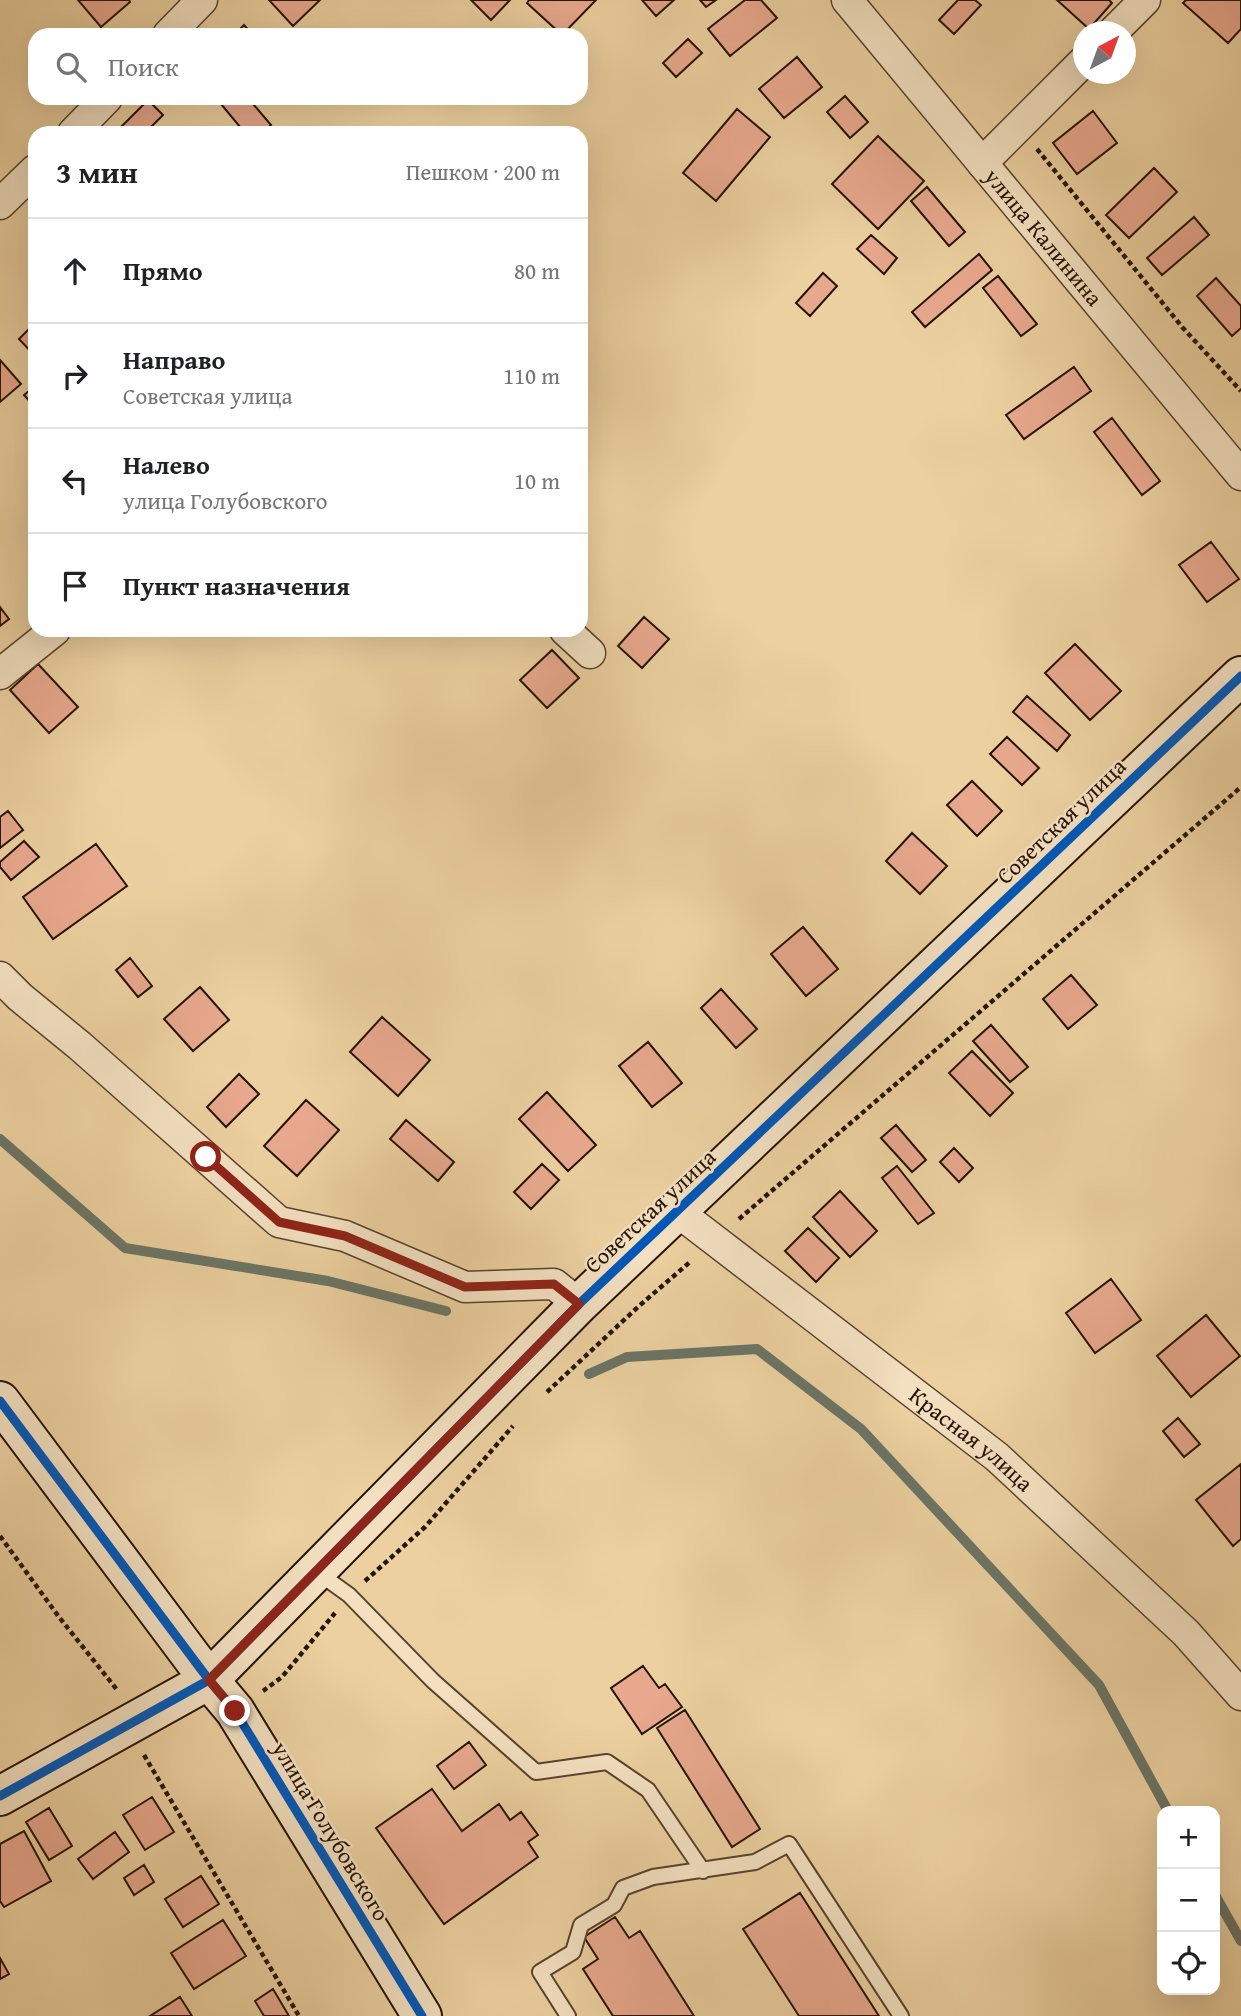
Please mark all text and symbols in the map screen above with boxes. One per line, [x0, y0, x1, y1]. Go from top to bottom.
north arrow [1073, 21, 1136, 84]
search box [28, 28, 588, 105]
text: Поиск [108, 47, 179, 86]
icon: search [52, 48, 90, 86]
text: 3 мин [56, 150, 138, 194]
text: Пешком · 200 m [406, 155, 560, 188]
street label: улица Калинина [976, 160, 1111, 313]
text: Прямо [123, 251, 203, 290]
icon: ahead [56, 252, 94, 290]
text: 80 m [514, 254, 560, 287]
text: Направо [123, 340, 225, 379]
icon: right [56, 357, 94, 395]
text: 110 m [503, 359, 560, 392]
text: Советская улица [123, 379, 292, 412]
text: Налево [123, 445, 210, 484]
icon: left [56, 462, 94, 500]
text: 10 m [514, 464, 560, 497]
text: улица Голубовского [123, 484, 328, 517]
text: Пункт назначения [123, 566, 350, 605]
icon: arrive [56, 567, 94, 605]
street label: Советская улица [988, 750, 1133, 891]
route start [190, 1141, 221, 1172]
street label: Советская улица [576, 1141, 723, 1280]
street label: Красная улица [903, 1379, 1041, 1499]
route end [219, 1695, 250, 1726]
street label: улица Голубовского [264, 1734, 398, 1927]
map controls [1157, 1806, 1220, 1995]
button: + [1157, 1806, 1220, 1869]
button: − [1157, 1869, 1220, 1932]
button: locate [1157, 1932, 1220, 1995]

